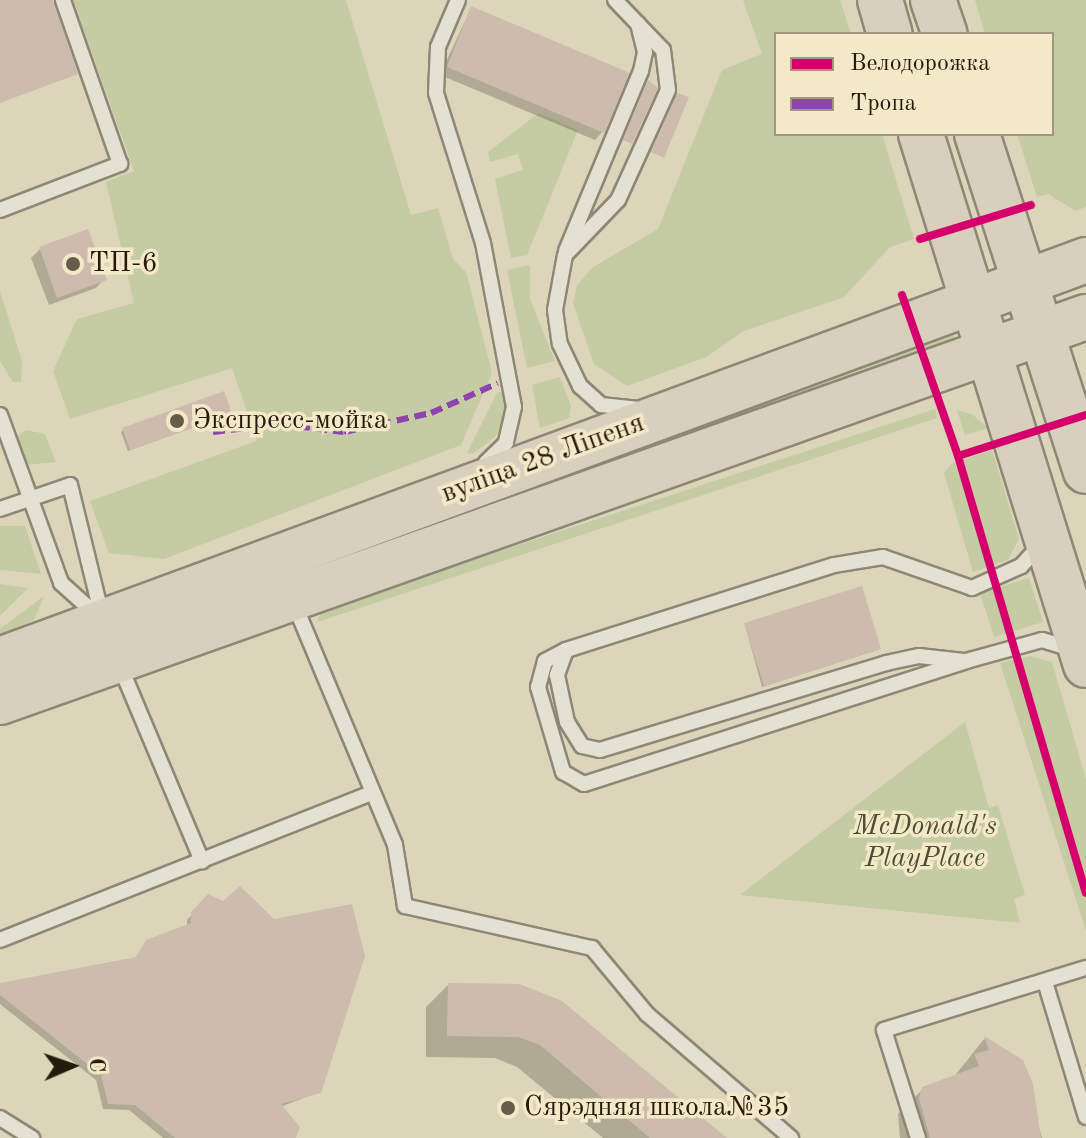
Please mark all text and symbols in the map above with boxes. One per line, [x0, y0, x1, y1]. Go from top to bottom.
legend [774, 32, 1054, 136]
text: Велодорожка [850, 52, 990, 76]
text: Тропа [850, 92, 916, 116]
place label: ТП-6 [89, 247, 158, 281]
marker: ТП-6 [64, 255, 82, 273]
place label: Экспресс-мойка [193, 404, 388, 438]
street label: вуліца 28 Ліпеня [437, 407, 649, 511]
marker: Экспресс-мойка [168, 412, 186, 430]
park label: McDonald's PlayPlace [853, 810, 997, 876]
north arrow [32, 1026, 112, 1106]
text: С [85, 1058, 107, 1073]
place label: Сярэдняя школа№35 [524, 1091, 789, 1125]
marker: Сярэдняя школа№35 [499, 1099, 517, 1117]

